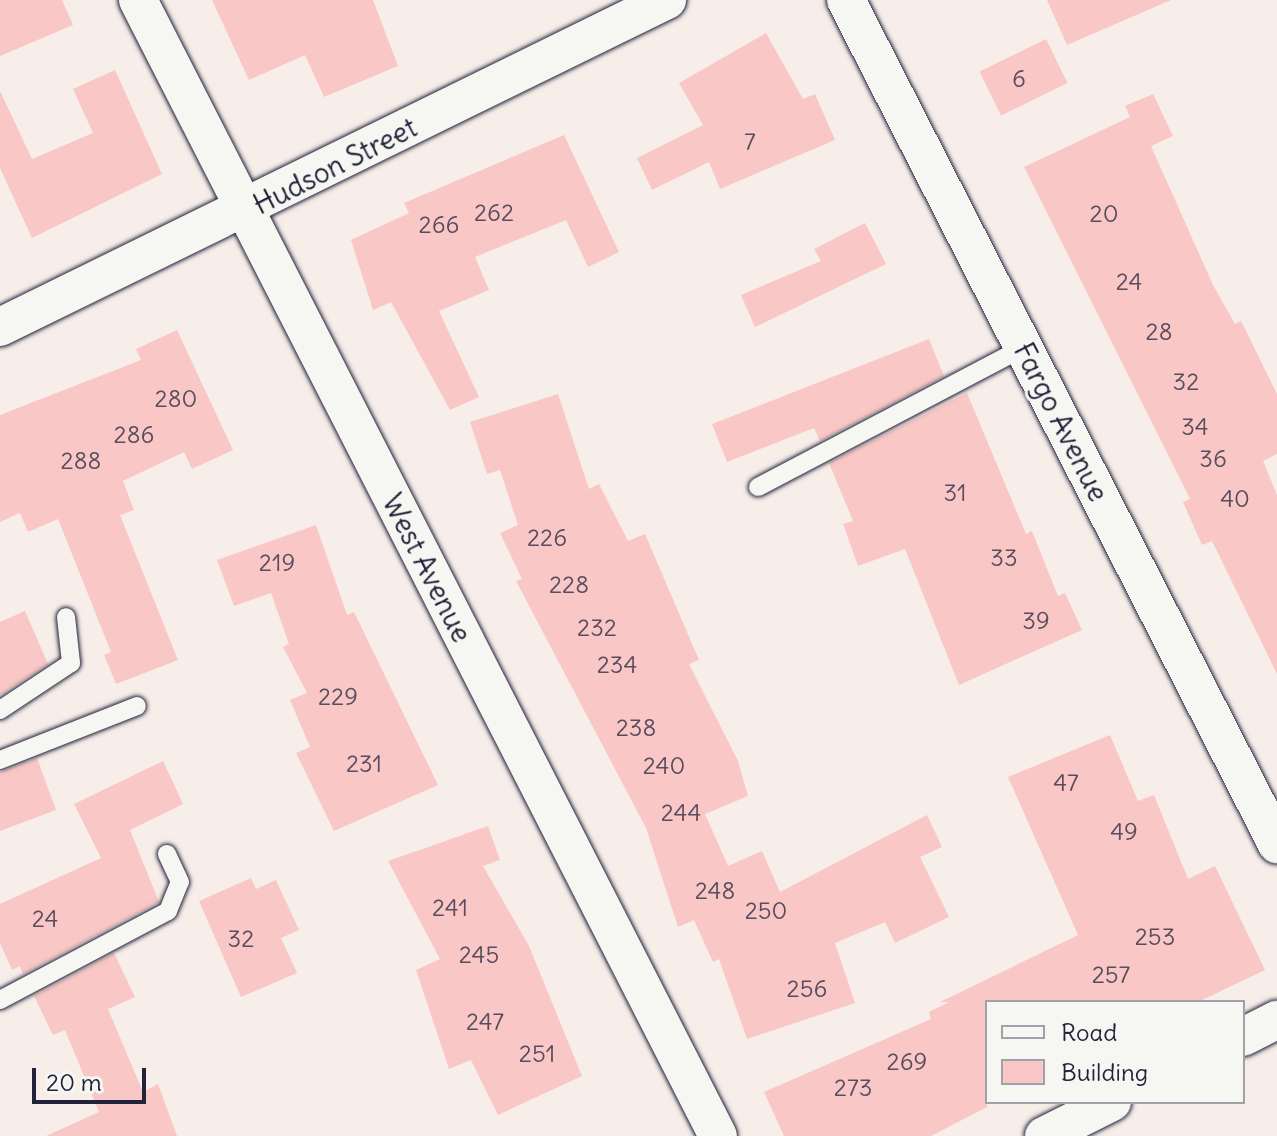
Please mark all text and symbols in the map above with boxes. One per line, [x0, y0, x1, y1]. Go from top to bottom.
house number: 6 [1012, 65, 1026, 93]
street label: Hudson Street [248, 110, 422, 222]
house number: 7 [744, 128, 756, 156]
house number: 262 [474, 199, 514, 227]
house number: 20 [1090, 200, 1118, 228]
house number: 266 [419, 211, 459, 239]
house number: 24 [1116, 268, 1142, 296]
house number: 28 [1146, 318, 1172, 346]
street label: Fargo Avenue [1007, 337, 1115, 507]
house number: 32 [1173, 368, 1199, 396]
house number: 280 [155, 385, 197, 413]
house number: 34 [1181, 413, 1209, 441]
house number: 286 [114, 421, 154, 449]
house number: 36 [1199, 445, 1227, 473]
house number: 288 [61, 447, 101, 475]
house number: 31 [944, 479, 966, 507]
house number: 40 [1220, 485, 1250, 513]
street label: West Avenue [375, 488, 479, 648]
house number: 226 [527, 524, 567, 552]
house number: 33 [990, 544, 1018, 572]
house number: 219 [259, 549, 295, 577]
house number: 228 [549, 571, 589, 599]
house number: 39 [1022, 607, 1050, 635]
house number: 232 [577, 614, 617, 642]
house number: 234 [597, 651, 637, 679]
house number: 229 [318, 683, 358, 711]
house number: 238 [616, 714, 656, 742]
house number: 231 [346, 750, 382, 778]
house number: 240 [643, 752, 685, 780]
house number: 47 [1053, 769, 1079, 797]
house number: 244 [661, 799, 701, 827]
house number: 49 [1110, 818, 1138, 846]
house number: 248 [695, 877, 735, 905]
house number: 241 [432, 894, 468, 922]
house number: 250 [745, 897, 787, 925]
house number: 24 [32, 905, 58, 933]
house number: 253 [1135, 923, 1175, 951]
house number: 32 [228, 925, 254, 953]
house number: 245 [459, 941, 499, 969]
house number: 257 [1092, 961, 1130, 989]
house number: 256 [787, 975, 827, 1003]
legend [985, 1000, 1245, 1104]
house number: 247 [466, 1008, 504, 1036]
text: Road [1061, 1017, 1117, 1047]
house number: 251 [519, 1040, 555, 1068]
house number: 269 [887, 1048, 927, 1076]
scale bar [36, 1052, 150, 1102]
text: Building [1061, 1057, 1148, 1087]
text: 20 m [46, 1067, 102, 1097]
house number: 273 [834, 1074, 872, 1102]

